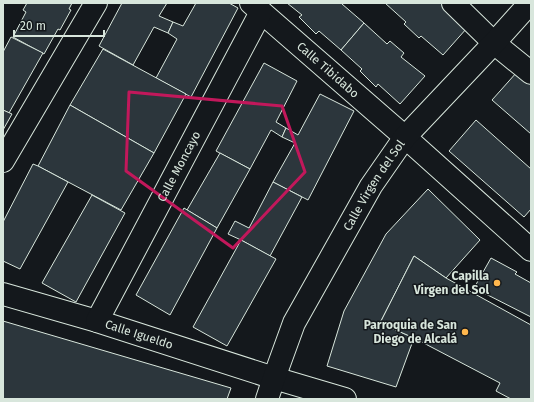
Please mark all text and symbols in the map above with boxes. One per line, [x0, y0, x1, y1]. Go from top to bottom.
scale bar [14, 12, 104, 38]
text: 20 m [20, 19, 46, 33]
street label: Calle Tibidabo [294, 39, 362, 101]
street label: Calle Moncayo [155, 129, 204, 204]
street label: Calle Virgen del Sol [340, 137, 408, 233]
place label: Capilla Virgen del Sol [413, 269, 489, 297]
marker: Capilla Virgen del Sol [492, 278, 502, 288]
street label: Calle Igueldo [103, 317, 175, 352]
place label: Parroquia de San Diego de Alcalá [364, 318, 457, 346]
marker: Parroquia de San Diego de Alcalá [460, 327, 470, 337]

